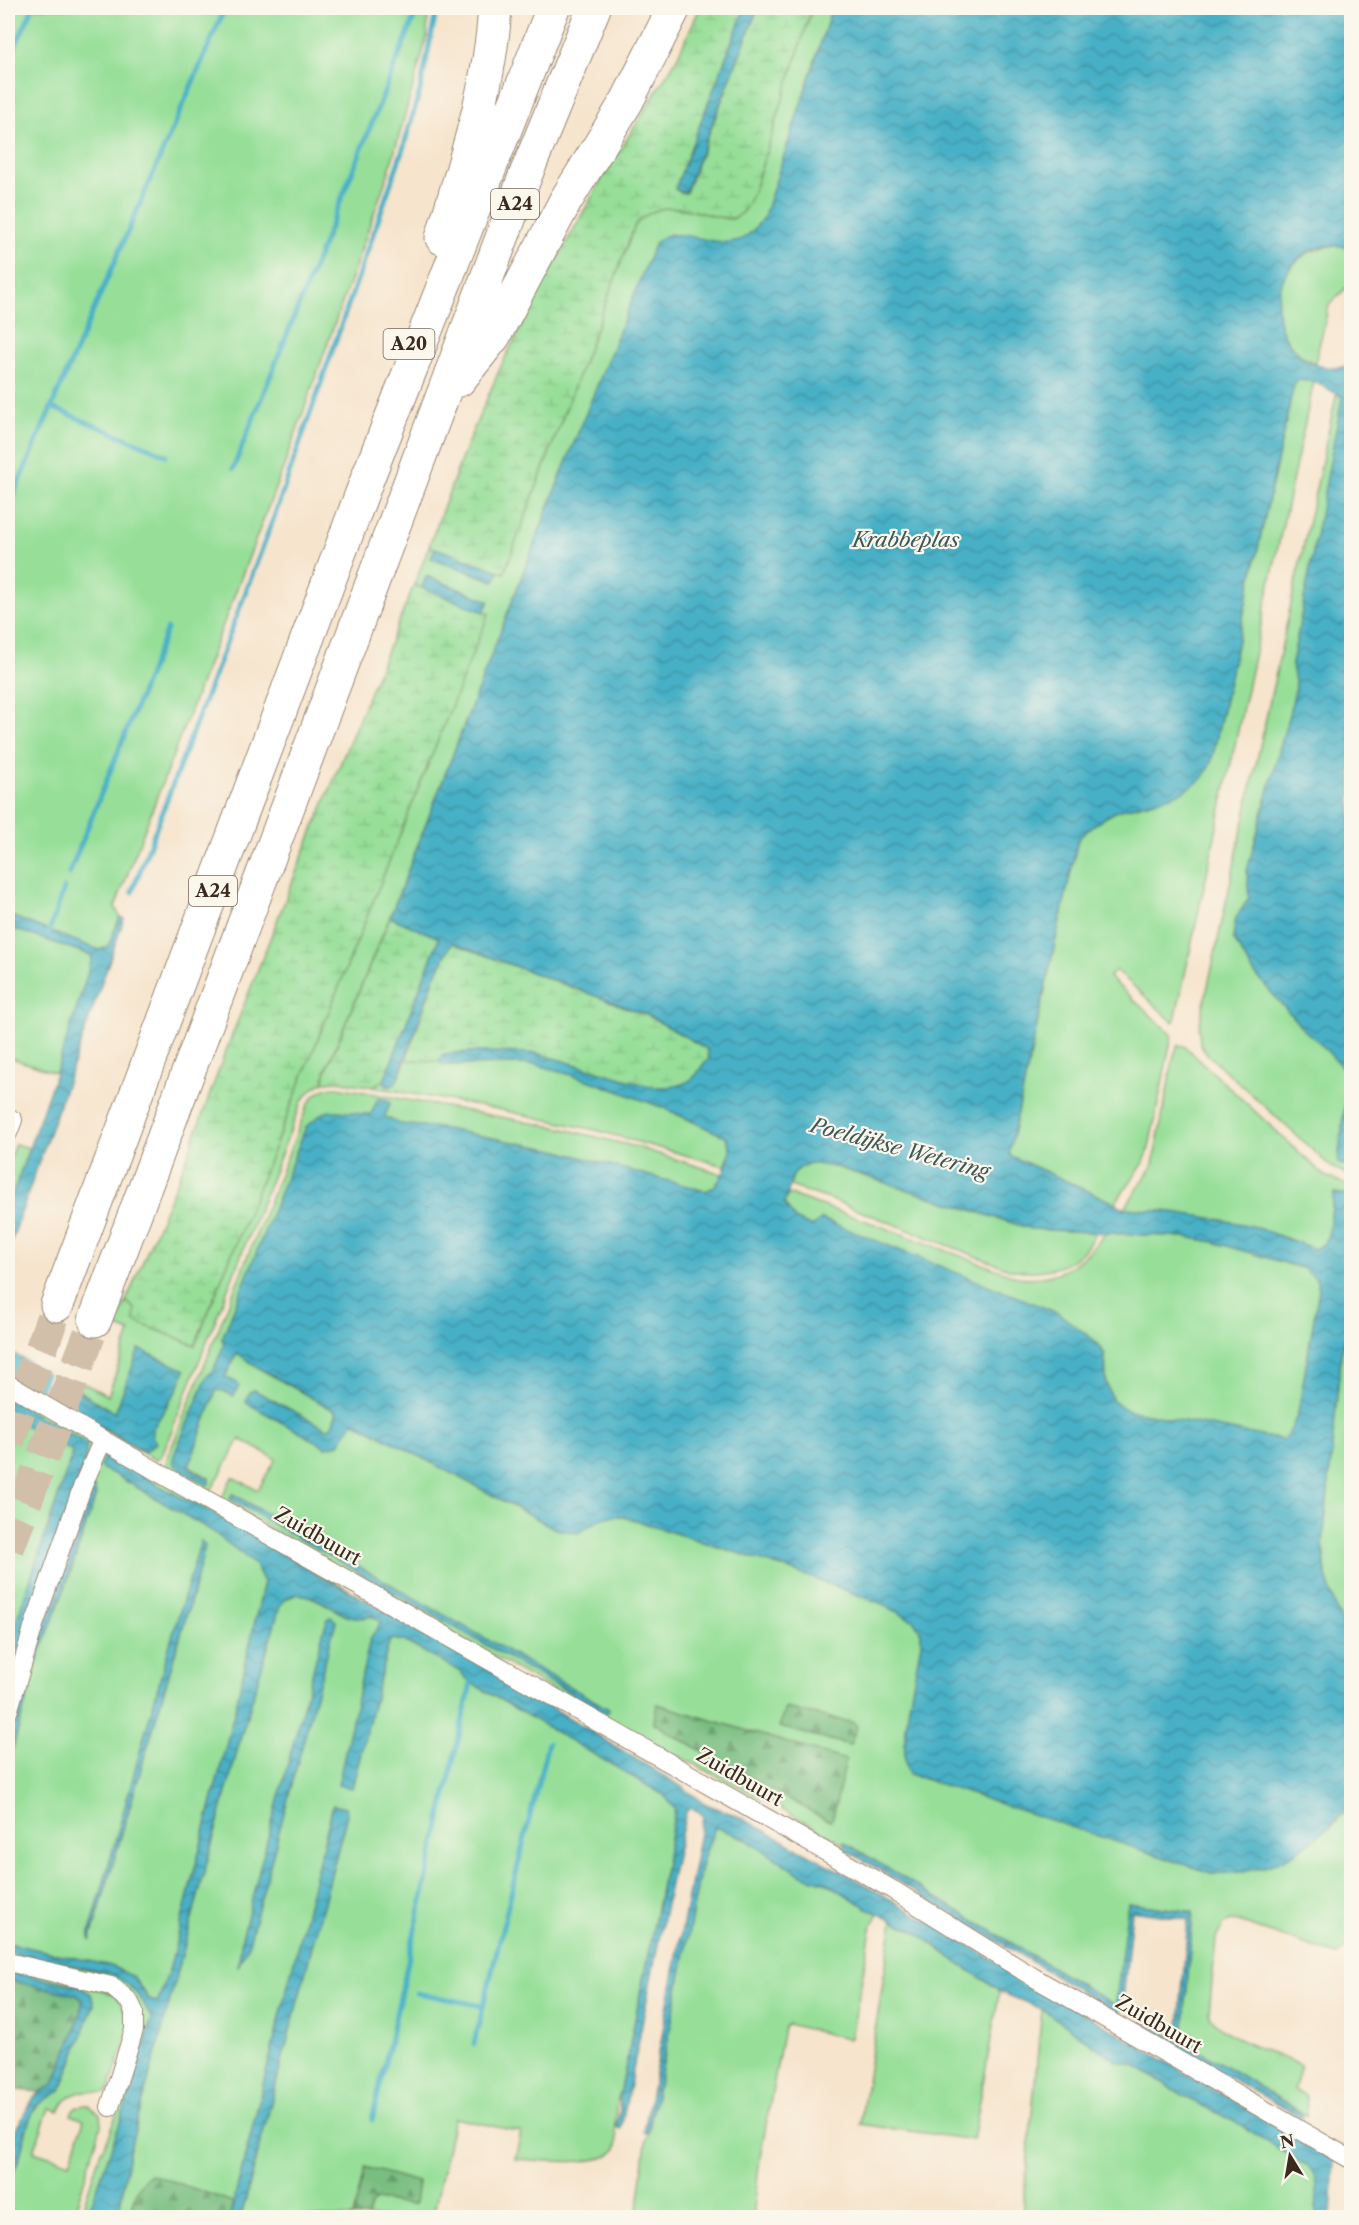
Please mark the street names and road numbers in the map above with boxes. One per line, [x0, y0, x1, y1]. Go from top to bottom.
road number: A24 [491, 189, 539, 219]
road number: A20 [384, 329, 434, 359]
road number: A24 [189, 876, 237, 906]
street label: Zuidbuurt [270, 1502, 366, 1570]
street label: Zuidbuurt [692, 1743, 788, 1811]
street label: Zuidbuurt [1111, 1990, 1207, 2058]

